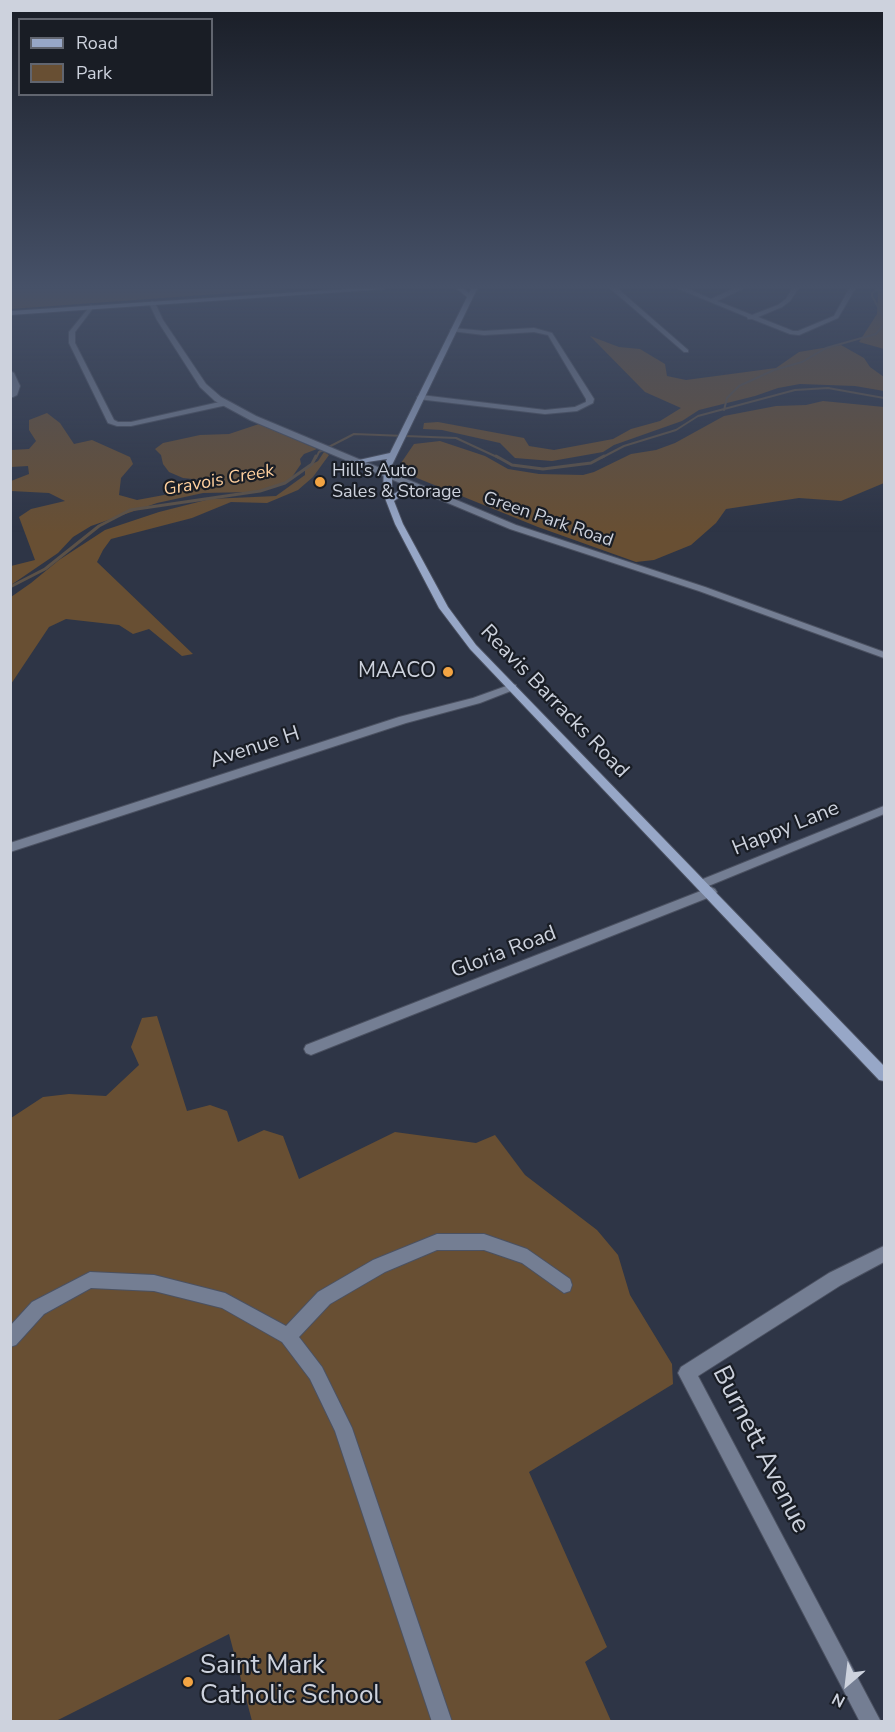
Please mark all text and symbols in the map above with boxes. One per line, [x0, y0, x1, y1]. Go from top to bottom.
legend [18, 18, 213, 96]
text: Road [76, 31, 118, 55]
text: Park [76, 61, 112, 85]
water label: Gravois Creek [162, 461, 276, 501]
place label: Hill's Auto Sales & Storage [332, 461, 461, 504]
marker: Hill's Auto Sales & Storage [313, 475, 327, 489]
street label: Green Park Road [480, 488, 616, 552]
street label: Reavis Barracks Road [474, 620, 634, 784]
place label: MAACO [358, 659, 436, 685]
marker: MAACO [441, 665, 455, 679]
street label: Avenue H [207, 722, 303, 774]
street label: Happy Lane [729, 796, 843, 862]
street label: Gloria Road [448, 921, 560, 985]
street label: Burnett Avenue [705, 1361, 815, 1539]
place label: Saint Mark Catholic School [200, 1651, 381, 1712]
north arrow [817, 1654, 877, 1714]
marker: Saint Mark Catholic School [181, 1675, 195, 1689]
text: N [828, 1687, 849, 1712]

